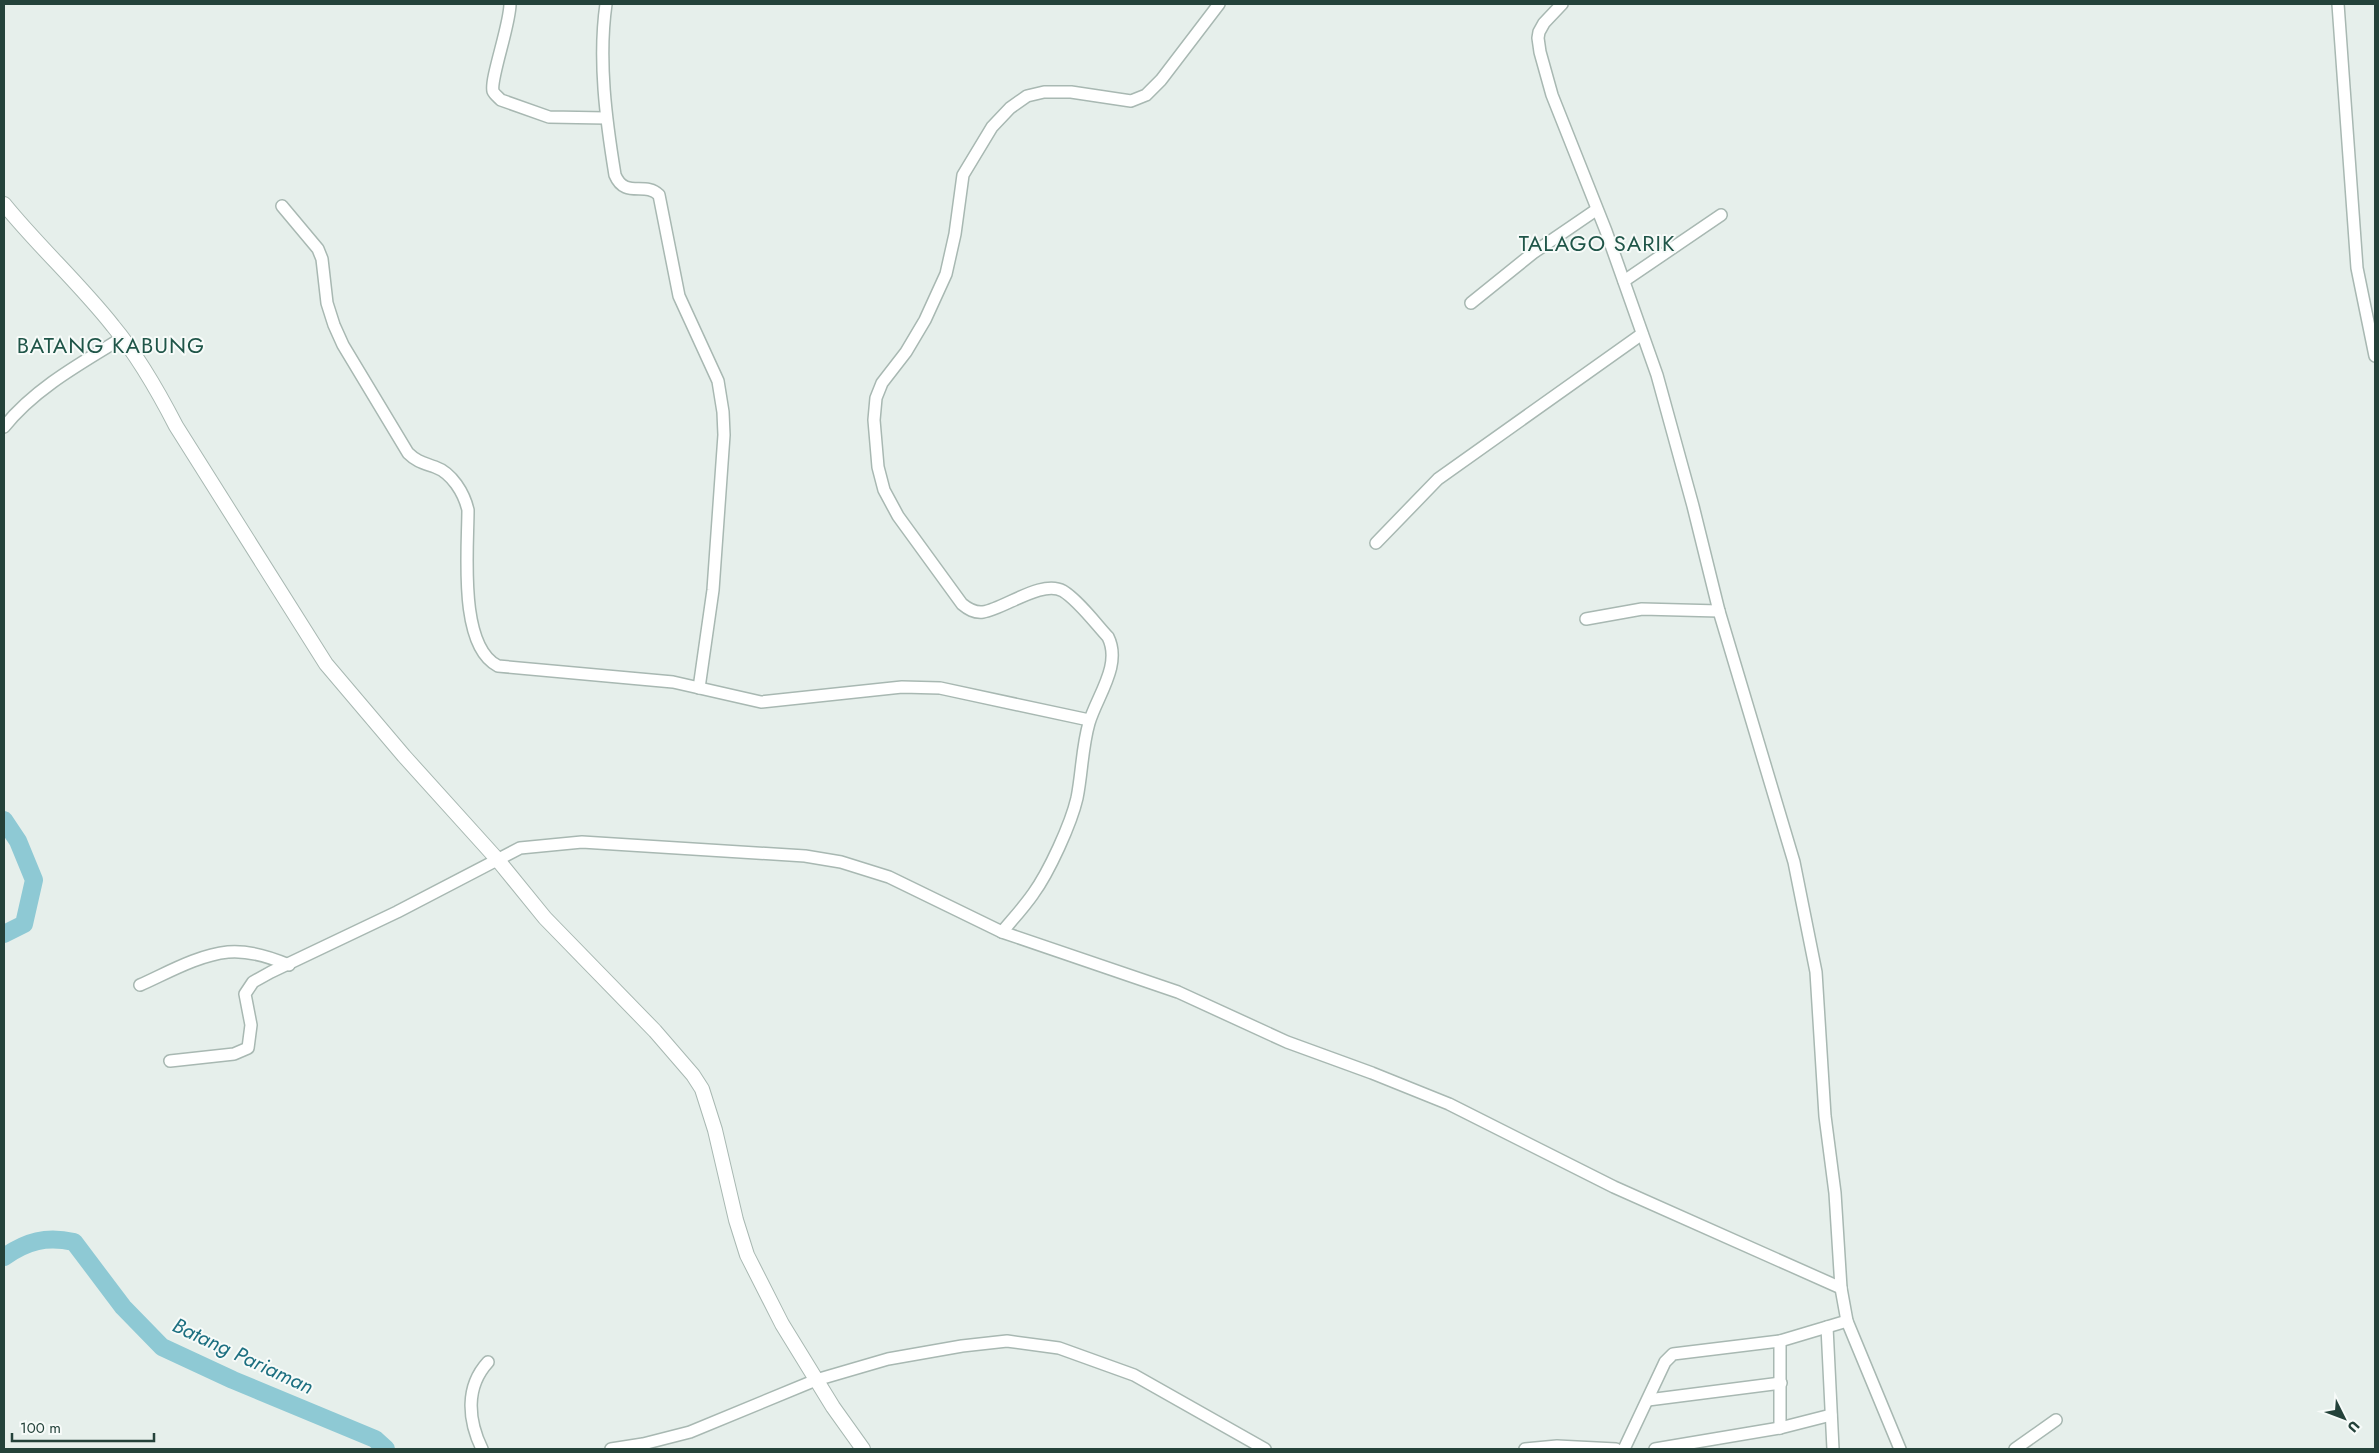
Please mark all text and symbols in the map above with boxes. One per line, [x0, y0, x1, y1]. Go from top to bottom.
district label: TALAGO SARIK [1519, 227, 1675, 259]
district label: BATANG KABUNG [17, 329, 205, 361]
water label: Batang Pariaman [168, 1310, 318, 1402]
north arrow [2319, 1393, 2369, 1443]
scale bar [12, 1410, 155, 1442]
text: U [2343, 1416, 2364, 1437]
text: 100 m [20, 1417, 61, 1439]

